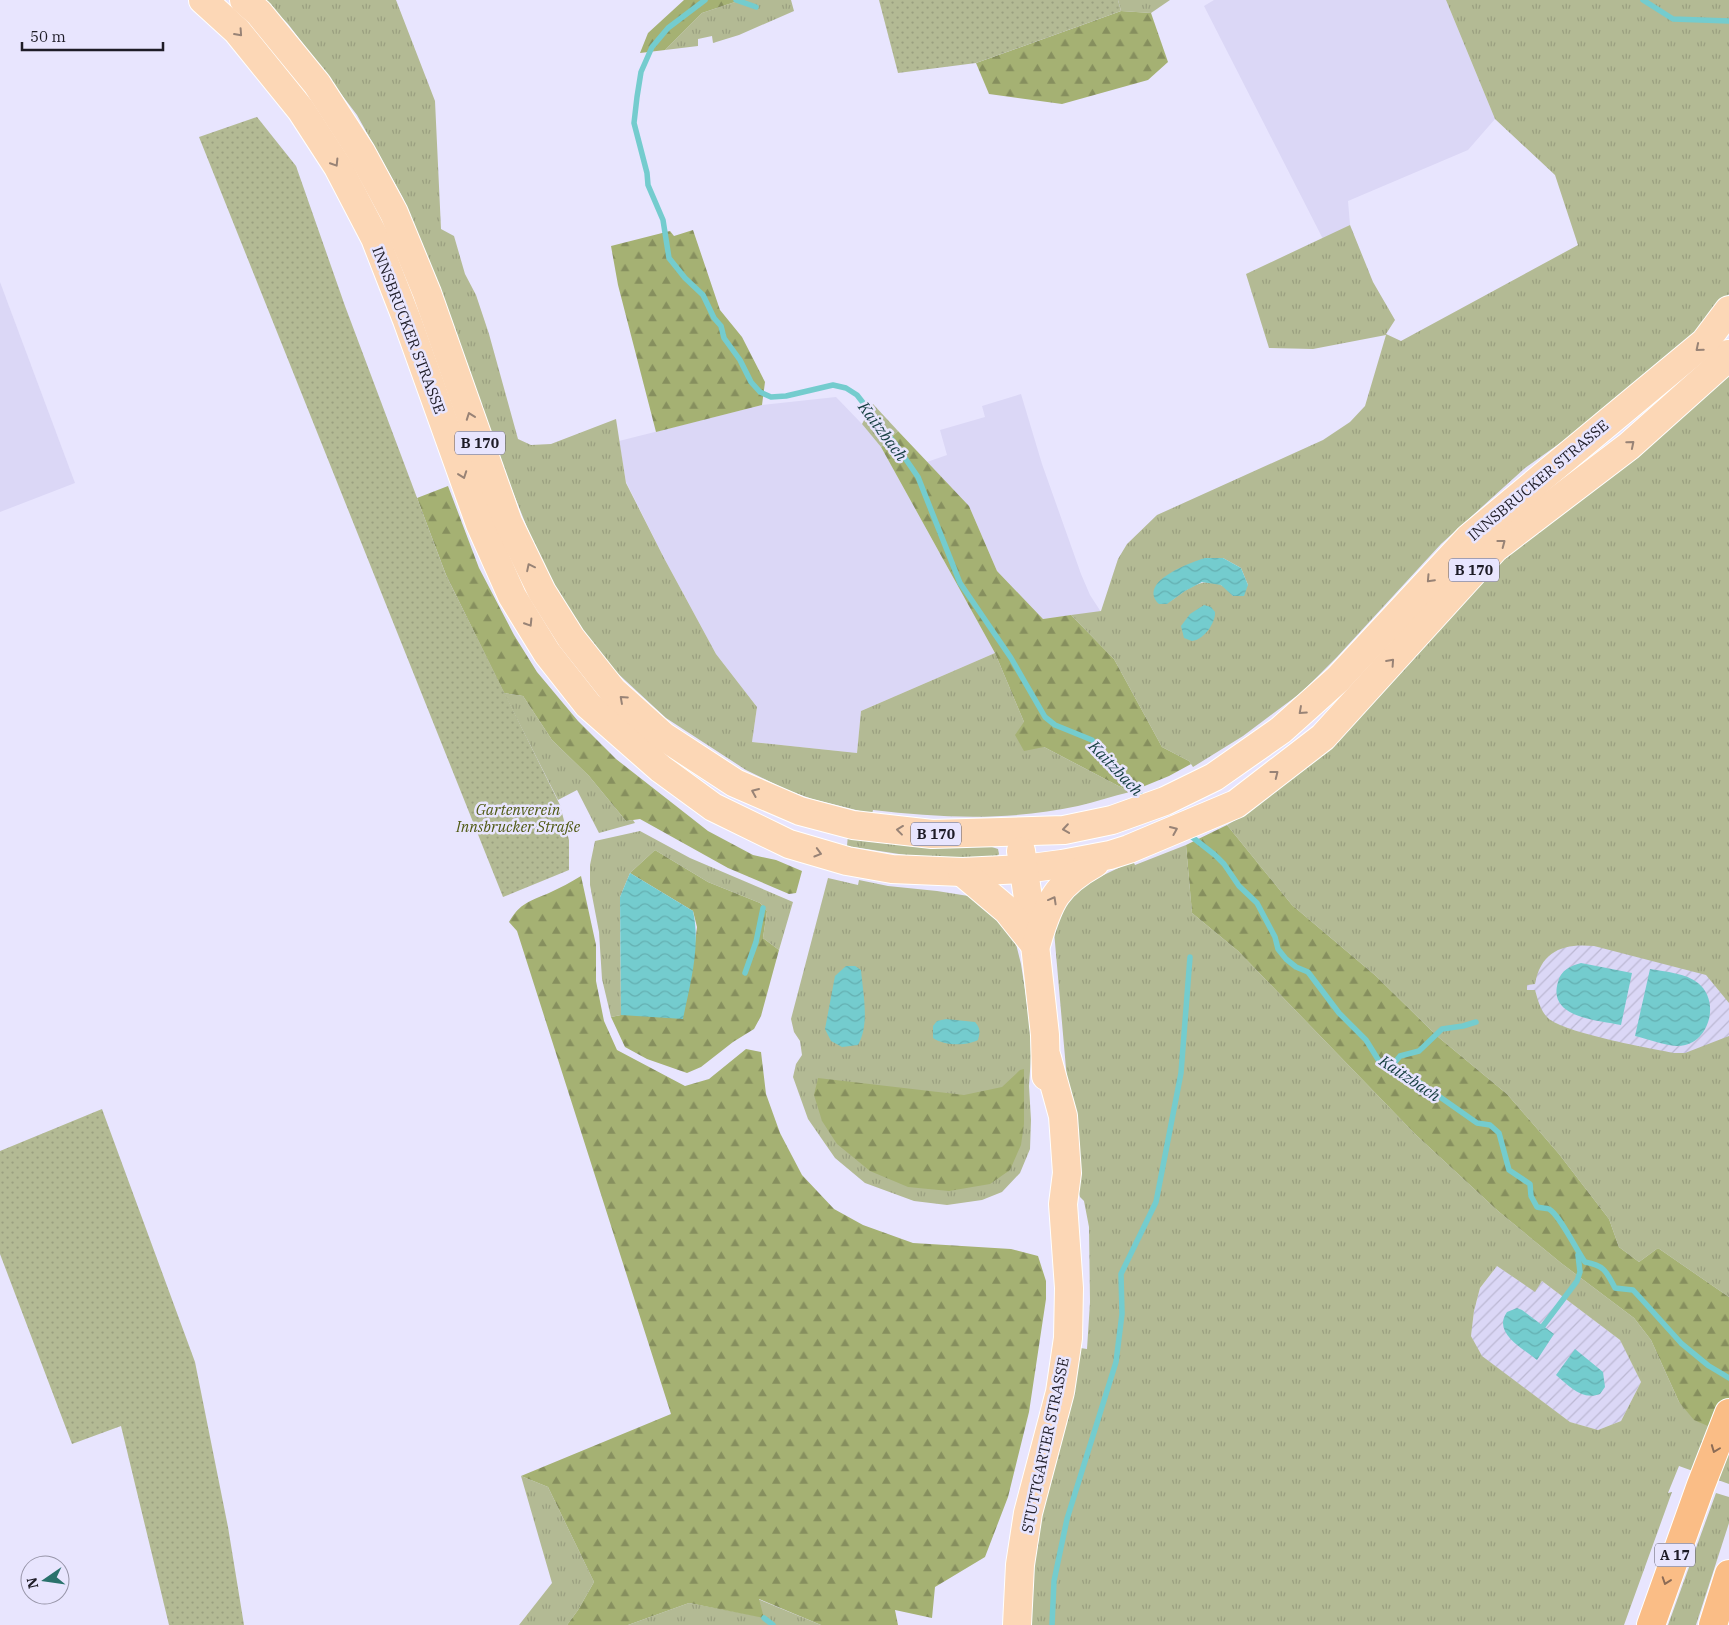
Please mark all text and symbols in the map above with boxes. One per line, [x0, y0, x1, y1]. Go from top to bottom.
scale bar [22, 20, 164, 52]
text: 50 m [30, 27, 66, 46]
one-way arrow [233, 28, 242, 37]
one-way arrow [329, 158, 339, 167]
street label: INNSBRUCKER STRASSE [368, 244, 450, 416]
one-way arrow [1695, 342, 1704, 351]
water label: Kaitzbach [854, 397, 912, 465]
one-way arrow [466, 412, 476, 421]
street label: INNSBRUCKER STRASSE [1464, 416, 1612, 544]
road number: B 170 [455, 432, 505, 454]
one-way arrow [1625, 441, 1634, 450]
one-way arrow [457, 471, 467, 479]
one-way arrow [1496, 540, 1506, 549]
road number: B 170 [1449, 558, 1499, 582]
one-way arrow [526, 563, 536, 572]
one-way arrow [1427, 574, 1436, 583]
one-way arrow [522, 618, 532, 627]
one-way arrow [1385, 658, 1394, 667]
one-way arrow [619, 696, 628, 705]
one-way arrow [1298, 706, 1307, 715]
water label: Kaitzbach [1084, 735, 1147, 800]
one-way arrow [1269, 771, 1279, 780]
one-way arrow [751, 787, 760, 798]
park label: Gartenverein Innsbrucker Straße [455, 800, 580, 836]
road number: B 170 [911, 822, 961, 846]
one-way arrow [1061, 823, 1069, 834]
one-way arrow [896, 825, 904, 836]
one-way arrow [1169, 826, 1178, 836]
one-way arrow [813, 847, 821, 857]
one-way arrow [1046, 896, 1056, 905]
water label: Kaitzbach [1375, 1050, 1444, 1106]
street label: STUTTGARTER STRASSE [1017, 1356, 1073, 1534]
one-way arrow [1711, 1444, 1721, 1453]
road number: A 17 [1655, 1544, 1695, 1566]
north arrow [20, 1555, 70, 1605]
text: N [22, 1576, 42, 1590]
one-way arrow [1662, 1576, 1672, 1584]

